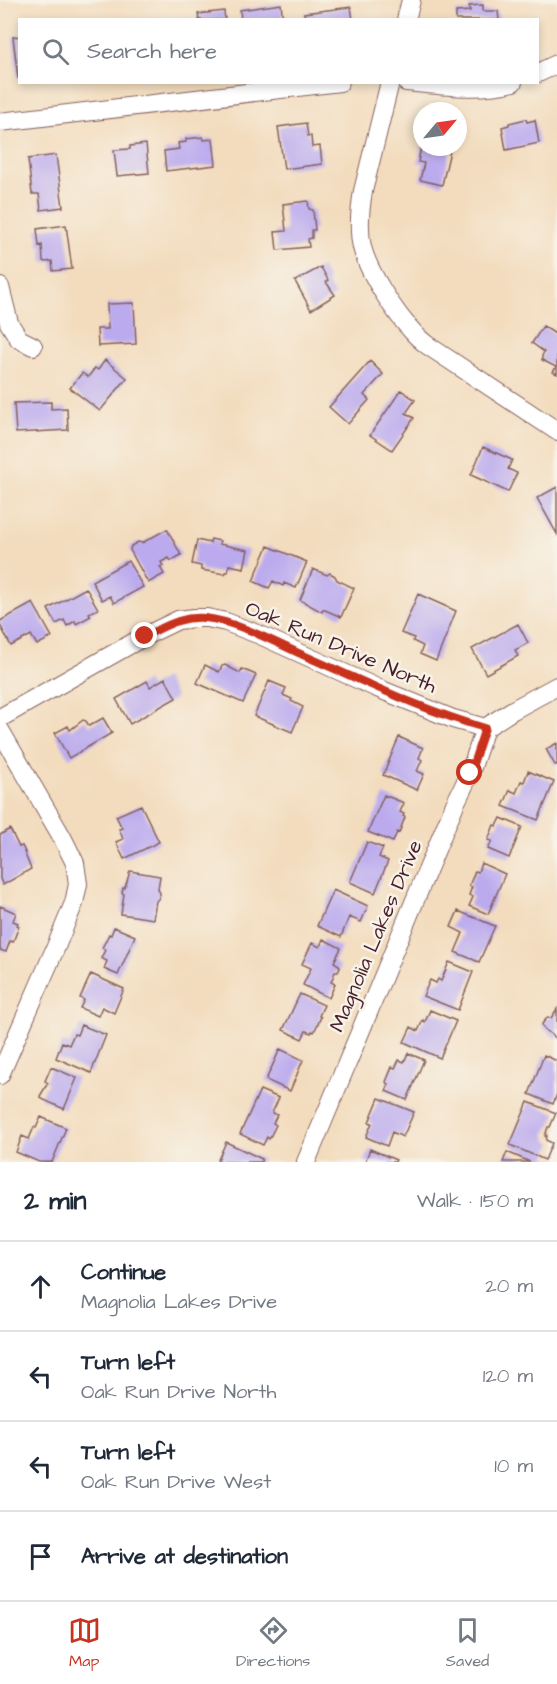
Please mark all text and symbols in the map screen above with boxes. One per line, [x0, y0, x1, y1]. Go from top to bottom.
search box [18, 18, 539, 84]
icon: search [39, 35, 72, 68]
text: Search here [87, 36, 217, 67]
north arrow [413, 102, 467, 156]
street label: Oak Run Drive North [241, 594, 442, 701]
route end [131, 622, 157, 648]
route start [456, 759, 482, 785]
street label: Magnolia Lakes Drive [322, 836, 431, 1037]
text: 2 min [24, 1183, 86, 1219]
text: Walk · 150 m [417, 1187, 533, 1215]
text: Continue [81, 1257, 166, 1288]
icon: ahead [24, 1270, 57, 1303]
text: 20 m [485, 1272, 533, 1300]
text: Magnolia Lakes Drive [81, 1288, 277, 1316]
text: Turn left [81, 1347, 175, 1378]
icon: left [24, 1360, 57, 1393]
text: 120 m [483, 1362, 533, 1390]
text: Oak Run Drive North [81, 1378, 276, 1406]
text: Turn left [81, 1437, 175, 1468]
icon: left [24, 1450, 57, 1483]
text: 10 m [494, 1452, 533, 1480]
text: Oak Run Drive West [81, 1468, 271, 1496]
icon: arrive [24, 1540, 57, 1573]
text: Arrive at destination [81, 1541, 288, 1572]
tab: Map [68, 1614, 101, 1672]
tab: Directions [236, 1614, 310, 1672]
tab: Saved [446, 1614, 489, 1672]

